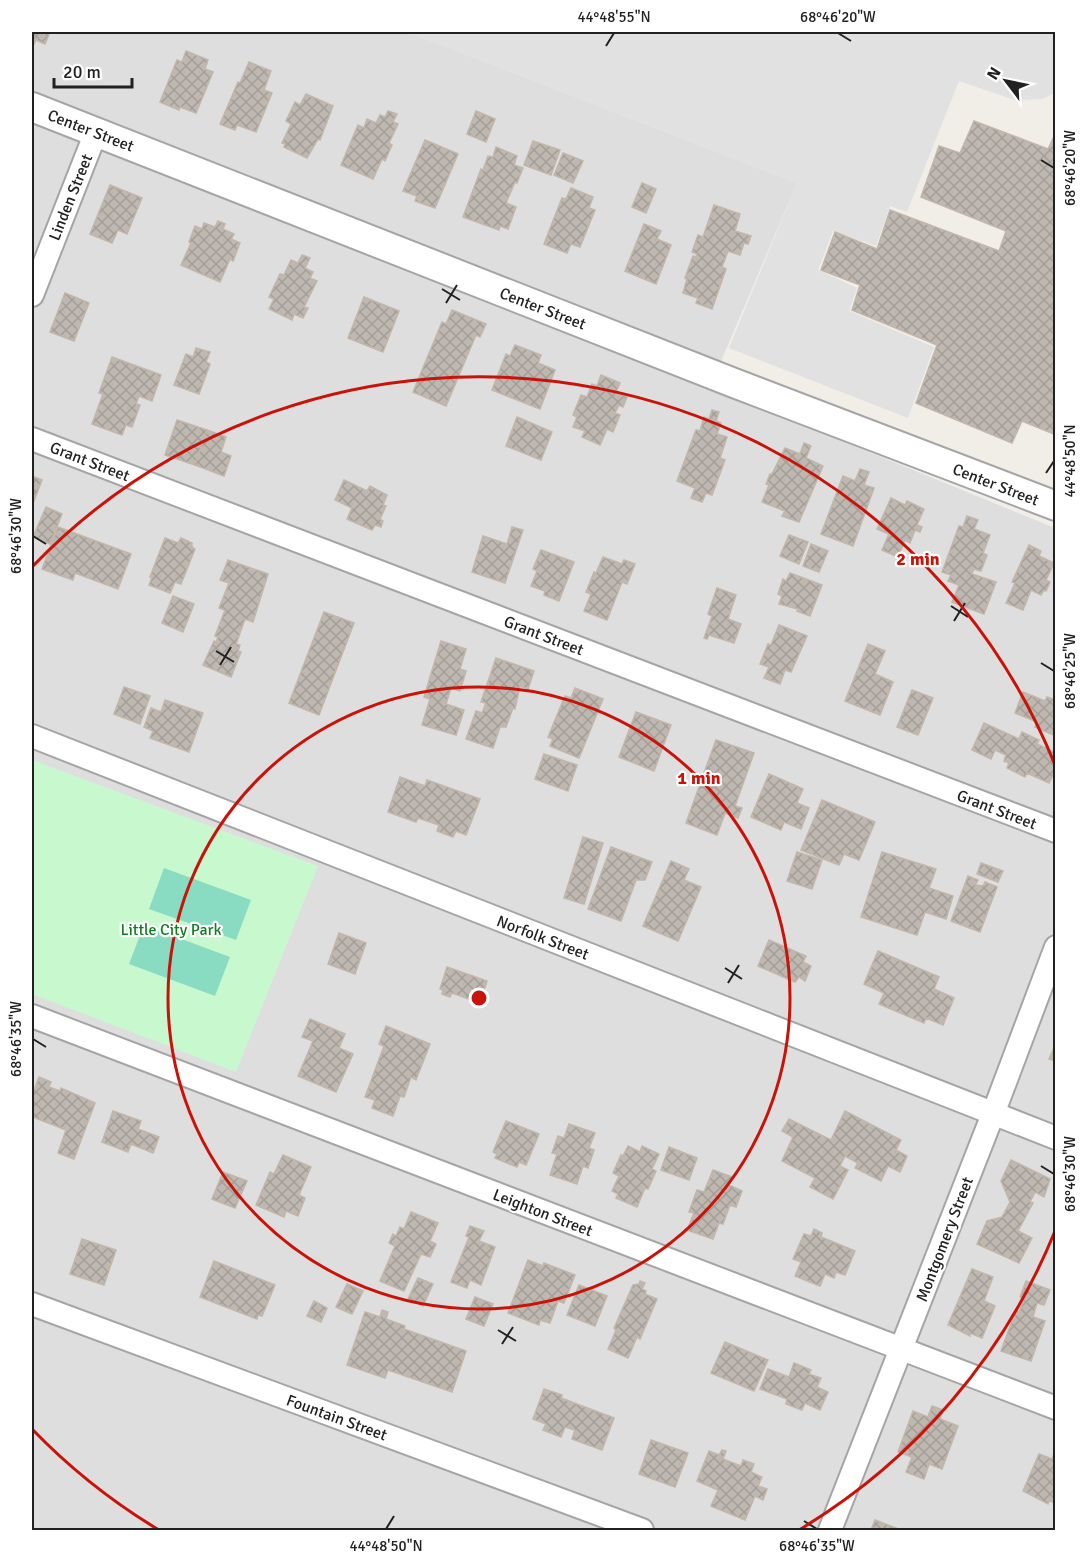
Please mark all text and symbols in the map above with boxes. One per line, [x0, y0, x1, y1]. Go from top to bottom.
text: 44°48'55"N [577, 8, 651, 26]
text: 68°46'20"W [800, 8, 876, 26]
scale bar [54, 51, 132, 89]
north arrow [976, 51, 1036, 111]
text: 20 m [63, 61, 101, 83]
text: N [983, 64, 1006, 84]
street label: Center Street [45, 105, 137, 157]
text: 68°46'20"W [1061, 130, 1079, 206]
street label: Linden Street [45, 151, 97, 244]
street label: Center Street [497, 283, 589, 335]
text: 44°48'50"N [1061, 424, 1079, 498]
street label: Grant Street [47, 438, 133, 486]
street label: Center Street [950, 459, 1042, 511]
text: 68°46'30"W [7, 498, 25, 574]
text: 2 min [896, 548, 940, 570]
street label: Grant Street [501, 612, 587, 660]
text: 68°46'25"W [1061, 633, 1079, 709]
text: 1 min [677, 767, 721, 789]
street label: Grant Street [954, 786, 1040, 834]
street label: Norfolk Street [494, 911, 592, 965]
park label: Little City Park [121, 920, 221, 940]
centre of rings [469, 988, 489, 1008]
text: 68°46'35"W [7, 1001, 25, 1077]
text: 68°46'30"W [1061, 1136, 1079, 1212]
street label: Montgomery Street [912, 1174, 978, 1305]
street label: Leighton Street [490, 1185, 596, 1241]
street label: Fountain Street [284, 1390, 390, 1446]
text: 44°48'50"N [349, 1537, 423, 1555]
text: 68°46'35"W [779, 1537, 855, 1555]

